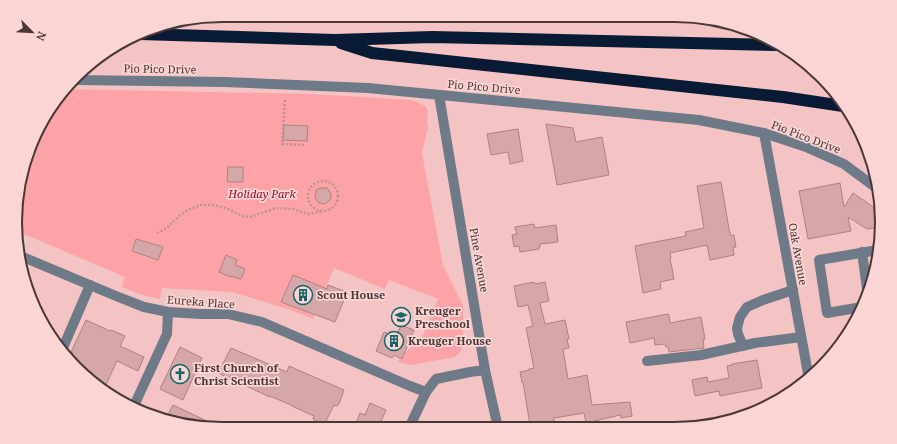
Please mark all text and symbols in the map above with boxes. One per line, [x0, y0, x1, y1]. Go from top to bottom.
north arrow [12, 12, 52, 52]
text: N [33, 29, 50, 44]
street label: Pio Pico Drive [123, 60, 197, 77]
street label: Pio Pico Drive [447, 76, 521, 97]
street label: Pio Pico Drive [769, 116, 843, 157]
park label: Holiday Park [227, 186, 296, 201]
street label: Oak Avenue [786, 222, 811, 286]
street label: Pine Avenue [466, 226, 493, 293]
building icon: Scout House [292, 284, 314, 306]
place label: Scout House [317, 287, 385, 302]
street label: Eureka Place [167, 292, 236, 311]
place label: Kreuger Preschool [415, 303, 470, 331]
school or university icon: Kreuger Preschool [390, 306, 412, 328]
building icon: Kreuger House [383, 330, 405, 352]
place label: Kreuger House [408, 333, 491, 348]
place label: First Church of Christ Scientist [194, 360, 280, 388]
church icon: First Church of Christ Scientist [169, 363, 191, 385]

